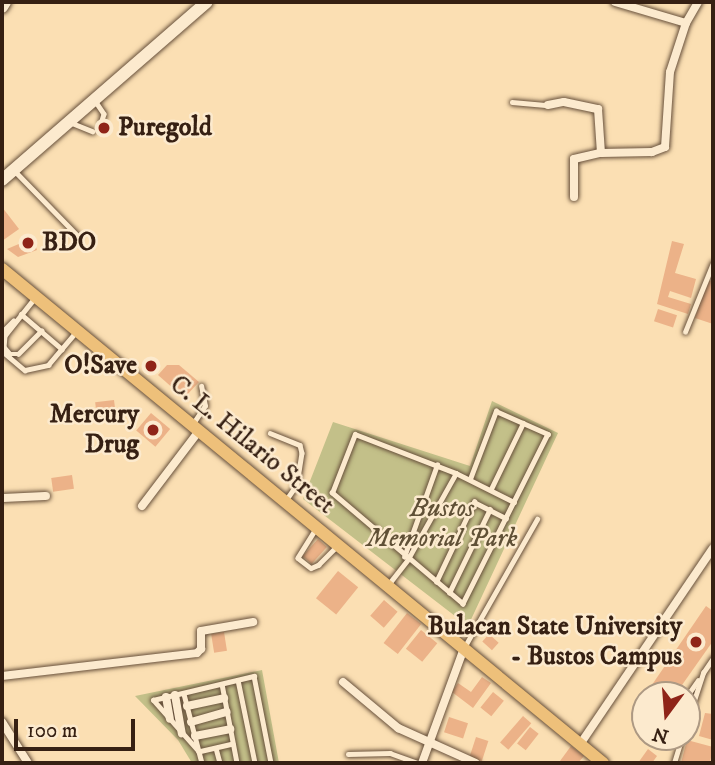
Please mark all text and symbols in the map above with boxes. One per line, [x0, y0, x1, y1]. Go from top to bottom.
place label: Puregold [118, 112, 212, 144]
marker: Puregold [96, 120, 112, 136]
place label: BDO [42, 227, 96, 259]
marker: BDO [20, 235, 36, 251]
place label: O!Save [64, 350, 137, 382]
marker: O!Save [143, 358, 159, 374]
street label: C. L. Hilario Street [163, 369, 341, 521]
place label: Mercury Drug [49, 399, 139, 460]
marker: Mercury Drug [145, 422, 161, 438]
park label: Bustos Memorial Park [367, 493, 517, 554]
place label: Bulacan State University - Bustos Campus [427, 611, 682, 672]
marker: Bulacan State University - Bustos Campus [688, 634, 704, 650]
north arrow [631, 681, 701, 751]
scale bar [18, 706, 138, 750]
text: 100 m [27, 718, 78, 744]
text: N [650, 722, 671, 748]

